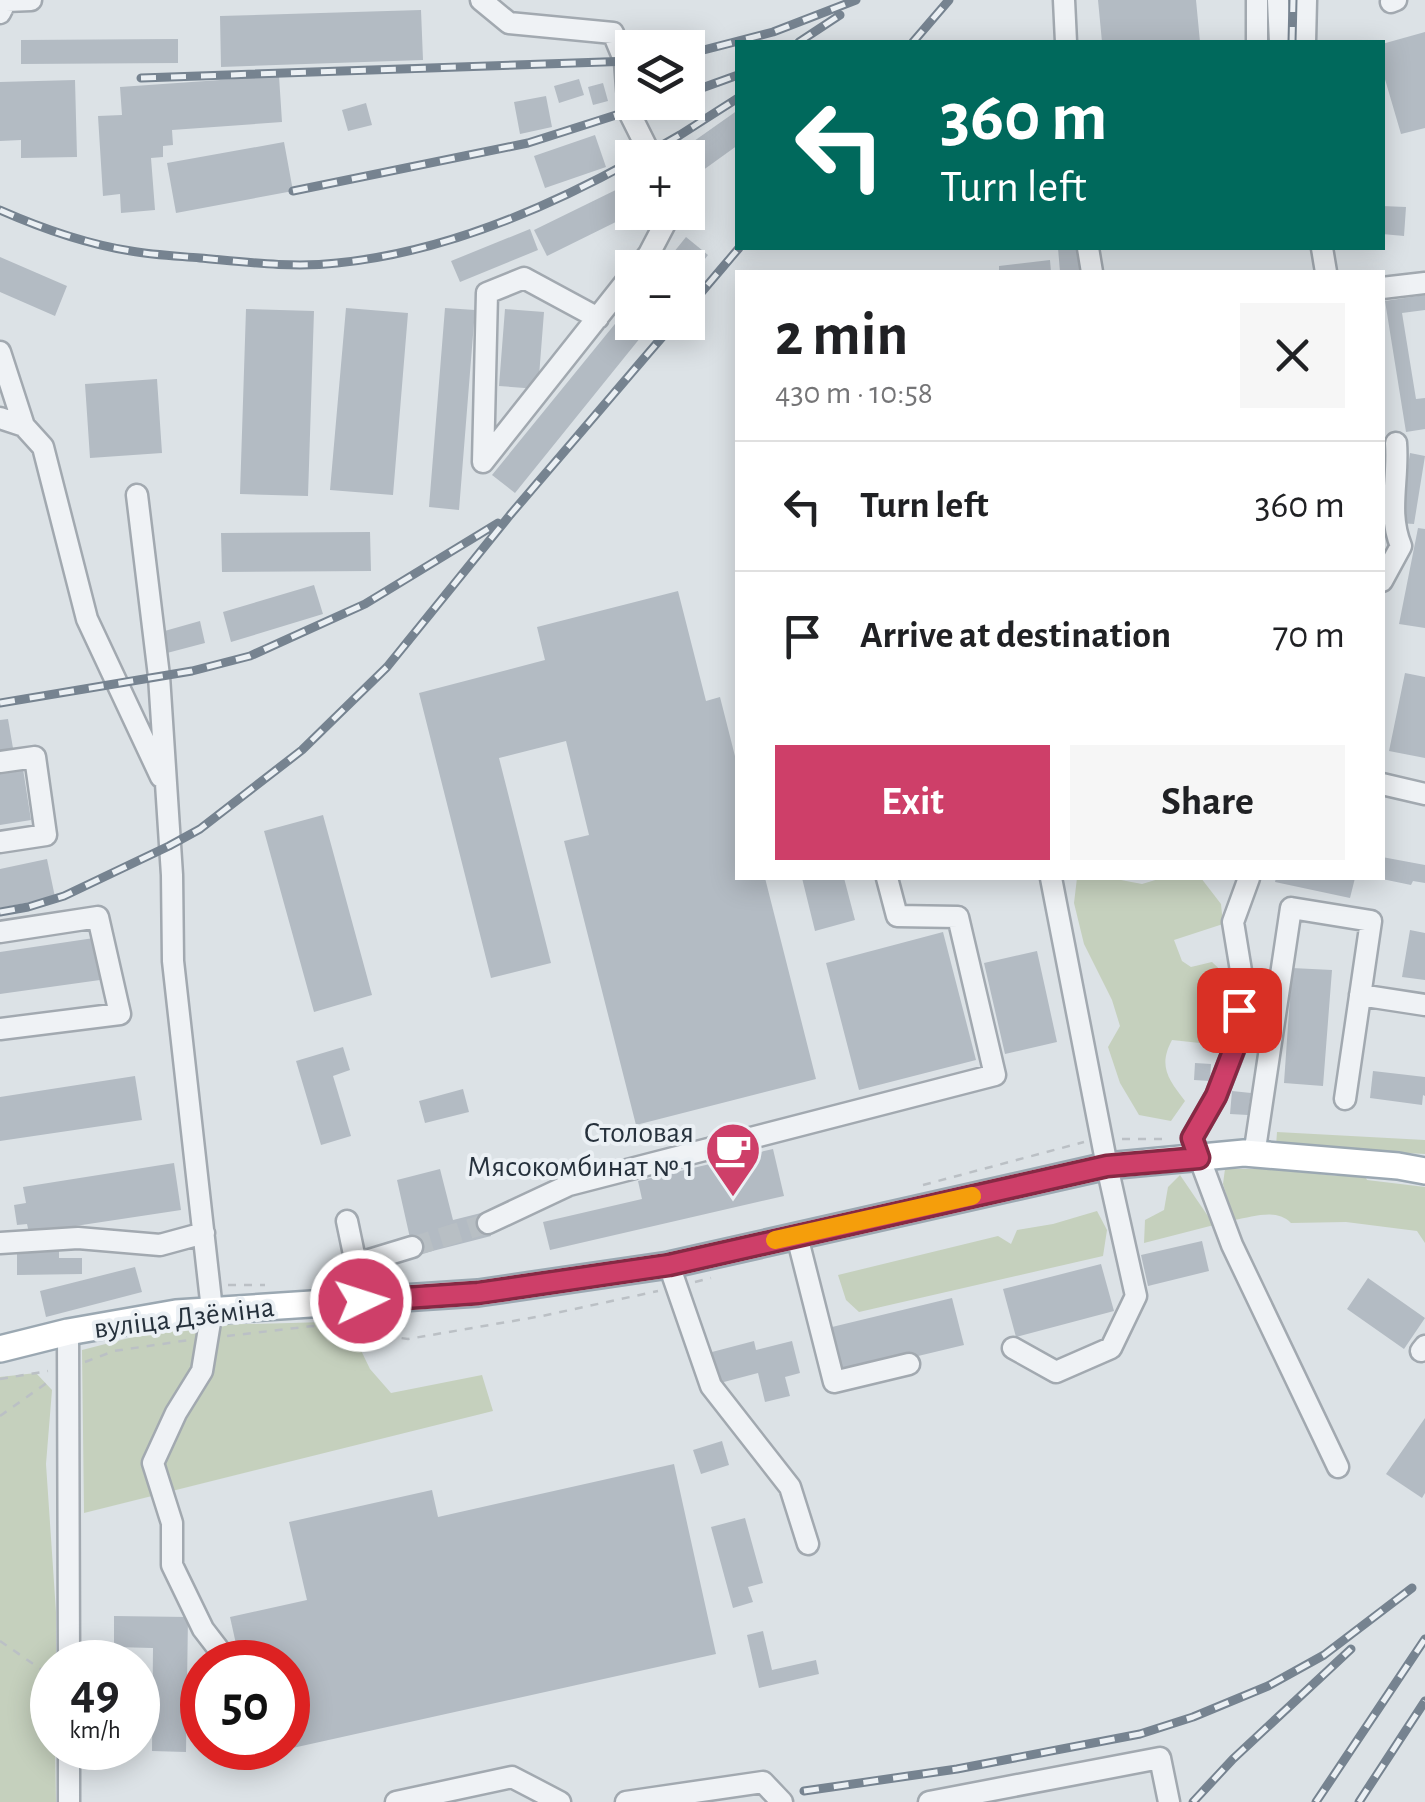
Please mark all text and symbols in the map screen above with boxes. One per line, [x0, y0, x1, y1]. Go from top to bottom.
map controls [615, 30, 705, 340]
button: layers [615, 30, 705, 120]
icon: left [775, 80, 905, 210]
text: 360 m [940, 83, 1108, 153]
button: + [615, 140, 705, 230]
text: Turn left [940, 165, 1087, 210]
button: − [615, 250, 705, 340]
button: close [1240, 303, 1345, 408]
text: 2 min [775, 306, 908, 366]
text: 430 m · 10:58 [775, 377, 933, 409]
icon: left [775, 479, 830, 534]
text: Turn left [860, 487, 988, 525]
text: 360 m [1255, 487, 1345, 525]
icon: arrive [775, 609, 830, 664]
text: Arrive at destination [860, 617, 1171, 655]
text: 70 m [1272, 617, 1345, 655]
button: Exit [775, 745, 1050, 860]
button: Share [1070, 745, 1345, 860]
pin [1197, 968, 1282, 1053]
icon: arrive [1212, 983, 1267, 1038]
place label: Столовая Мясокомбинат № 1 [467, 1118, 694, 1182]
cafe icon: Столовая Мясокомбинат № 1 [703, 1120, 763, 1199]
position arrow [309, 1249, 413, 1353]
street label: вуліца Дзёміна [92, 1292, 276, 1344]
speed limit sign: 50 [180, 1640, 310, 1770]
text: 49 [70, 1668, 120, 1718]
text: km/h [69, 1718, 121, 1743]

